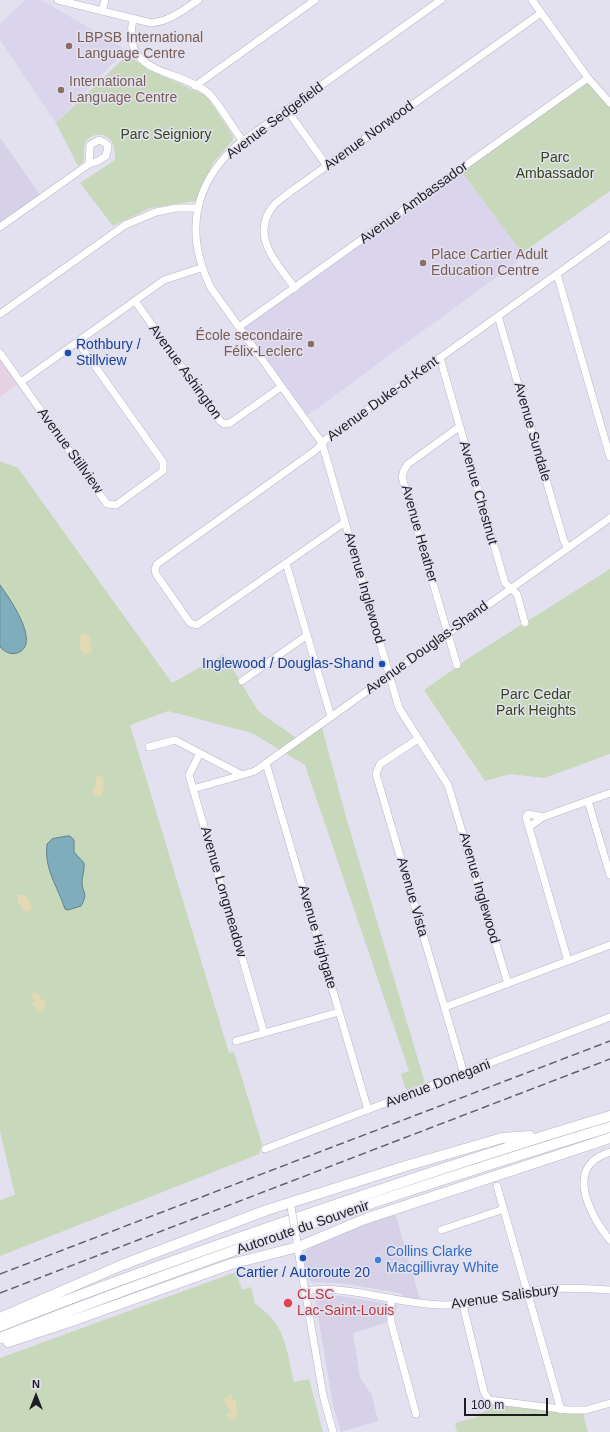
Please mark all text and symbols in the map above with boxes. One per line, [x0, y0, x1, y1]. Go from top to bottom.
place label: LBPSB International Language Centre [77, 30, 203, 62]
marker: LBPSB International Language Centre [64, 41, 74, 51]
place label: International Language Centre [69, 74, 177, 106]
street label: Avenue Sedgefield [223, 79, 327, 163]
marker: International Language Centre [56, 85, 66, 95]
street label: Avenue Norwood [321, 98, 417, 174]
park label: Parc Seigniory [120, 127, 212, 143]
park label: Parc Ambassador [516, 150, 594, 182]
street label: Avenue Ambassador [357, 158, 471, 248]
place label: Place Cartier Adult Education Centre [431, 247, 548, 280]
marker: Place Cartier Adult Education Centre [418, 258, 428, 268]
street label: Avenue Ashington [145, 321, 225, 423]
place label: École secondaire Félix-Leclerc [196, 328, 303, 360]
place label: Rothbury / Stillview [76, 337, 141, 370]
marker: École secondaire Félix-Leclerc [306, 339, 316, 349]
marker: Rothbury / Stillview [63, 348, 73, 358]
street label: Avenue Duke-of-Kent [324, 353, 442, 445]
street label: Avenue Sundale [510, 380, 554, 484]
street label: Avenue Stillview [33, 405, 107, 497]
street label: Avenue Chestnut [455, 439, 501, 547]
street label: Avenue Heather [397, 483, 441, 585]
street label: Avenue Inglewood [340, 530, 388, 646]
street label: Avenue Douglas-Shand [362, 598, 492, 698]
place label: Inglewood / Douglas-Shand [202, 656, 374, 672]
marker: Inglewood / Douglas-Shand [377, 659, 387, 669]
park label: Parc Cedar Park Heights [496, 687, 576, 720]
street label: Avenue Longmeadow [196, 825, 250, 959]
street label: Avenue Inglewood [455, 830, 503, 946]
street label: Avenue Vista [393, 855, 431, 939]
street label: Avenue Highgate [294, 883, 340, 991]
street label: Avenue Donegani [383, 1056, 493, 1112]
street label: Autoroute du Souvenir [234, 1197, 372, 1259]
place label: Collins Clarke Macgillivray White [386, 1244, 499, 1276]
marker: Cartier / Autoroute 20 [298, 1253, 308, 1263]
marker: Collins Clarke Macgillivray White [373, 1255, 383, 1265]
place label: Cartier / Autoroute 20 [236, 1265, 370, 1281]
street label: Avenue Salisbury [450, 1281, 560, 1313]
place label: CLSC Lac-Saint-Louis [297, 1287, 394, 1320]
marker: CLSC Lac-Saint-Louis [282, 1297, 294, 1309]
north arrow [16, 1376, 56, 1416]
text: N [32, 1378, 40, 1390]
scale bar [466, 1390, 550, 1416]
text: 100 m [471, 1398, 504, 1412]

